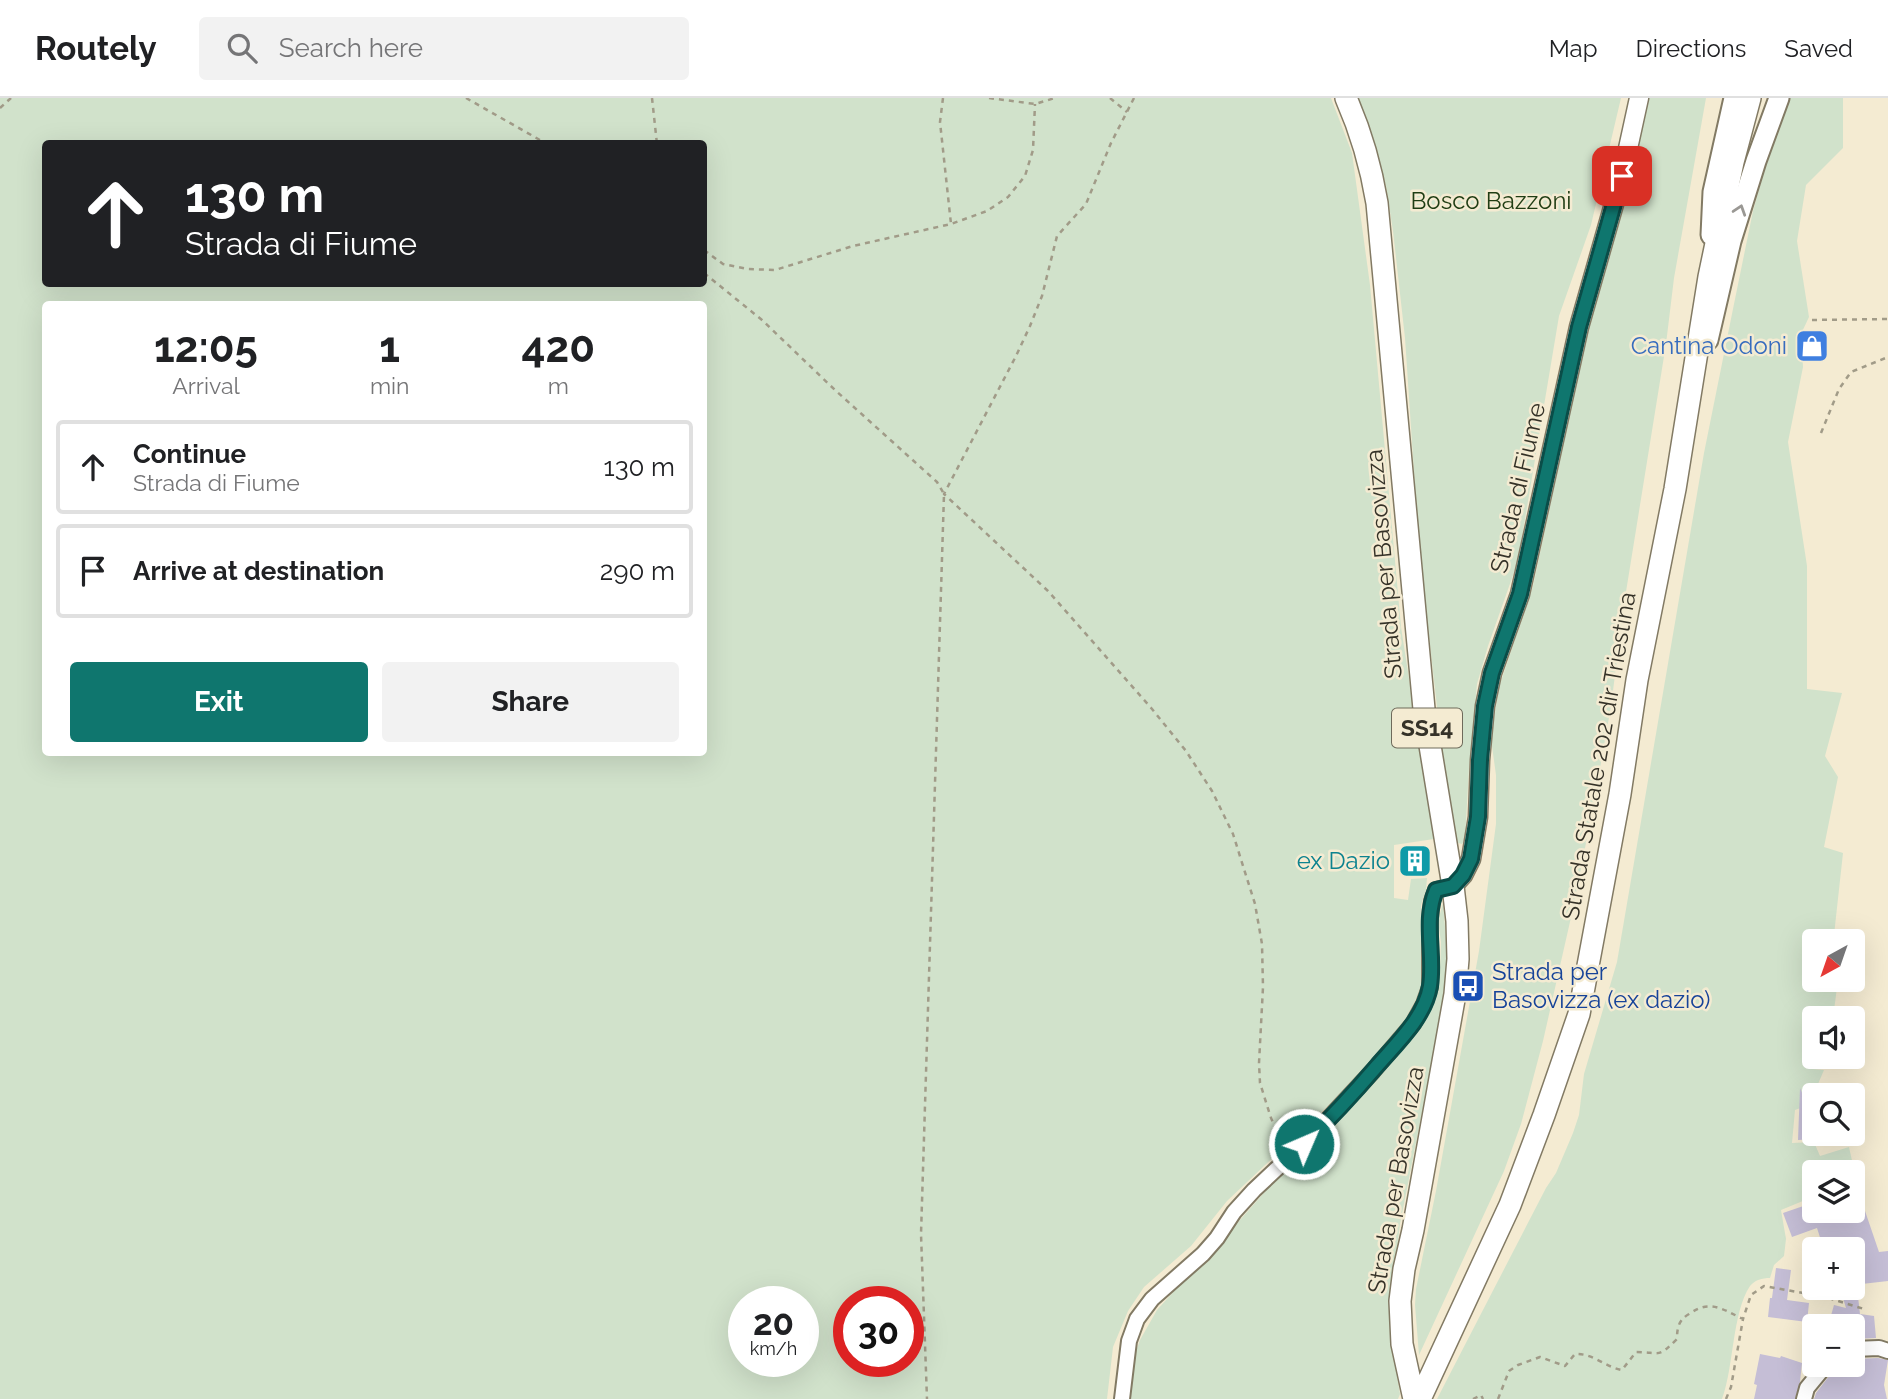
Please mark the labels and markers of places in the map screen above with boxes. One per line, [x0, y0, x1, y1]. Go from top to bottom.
pin [1592, 146, 1652, 206]
shop icon: Cantina Odoni [1793, 327, 1831, 365]
place label: Cantina Odoni [1631, 331, 1787, 360]
building icon: ex Dazio [1396, 842, 1434, 880]
place label: ex Dazio [1297, 846, 1390, 875]
place label: Strada per Basovizza (ex dazio) [1492, 957, 1710, 1014]
bus stop icon: Strada per Basovizza (ex dazio) [1449, 967, 1487, 1005]

